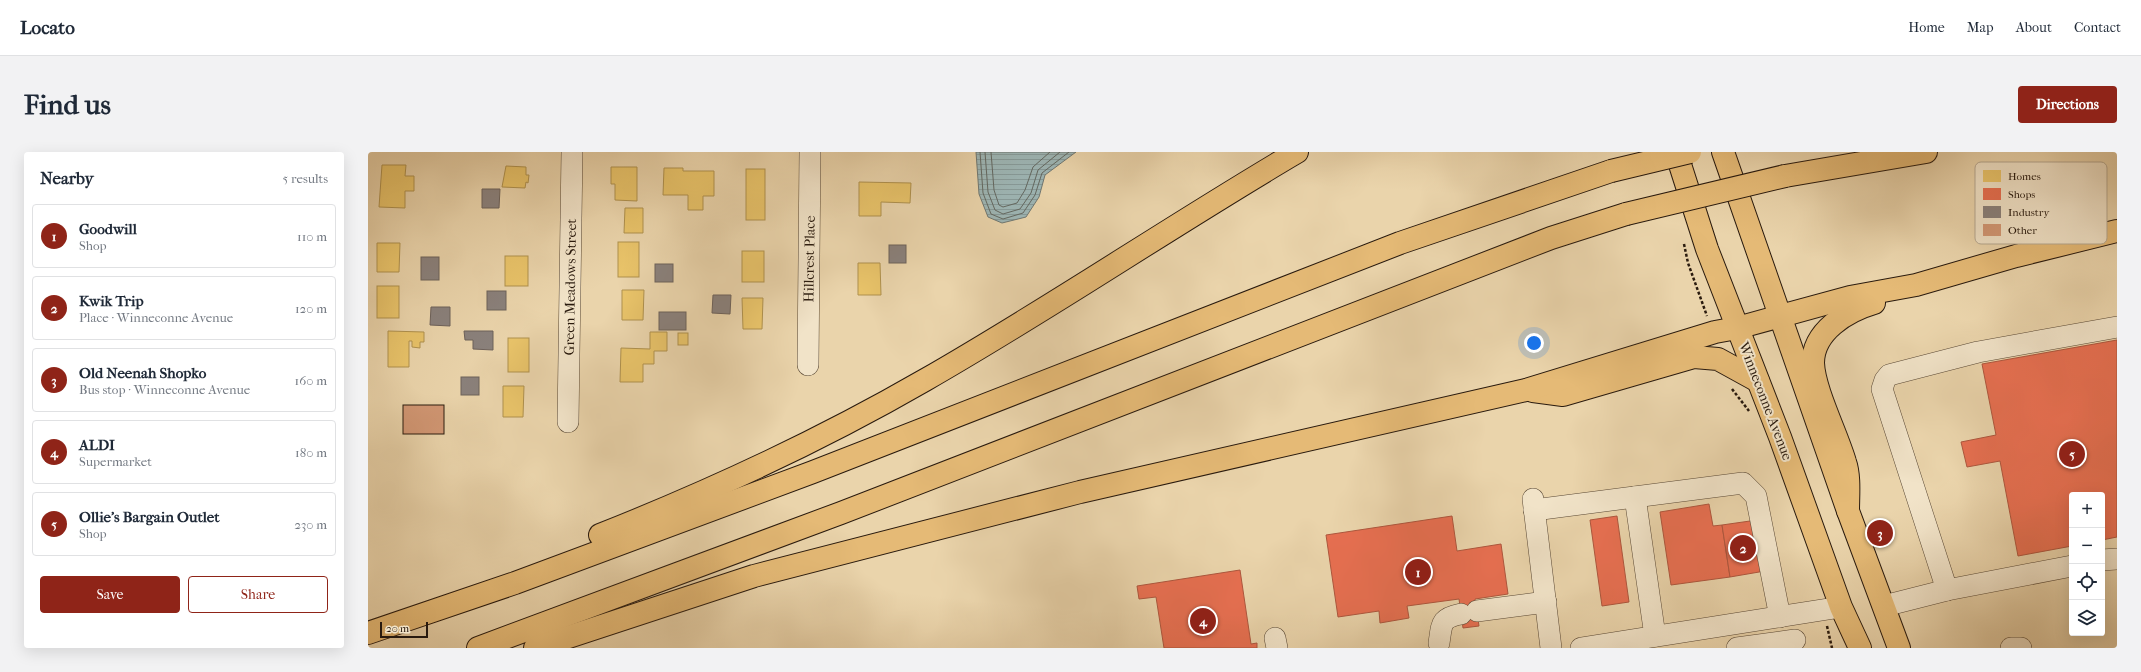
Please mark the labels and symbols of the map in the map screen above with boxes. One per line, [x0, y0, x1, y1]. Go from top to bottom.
legend [1975, 162, 2107, 244]
text: Homes [2008, 170, 2041, 183]
text: Shops [2008, 188, 2035, 201]
text: Industry [2008, 206, 2050, 219]
street label: Hillcrest Place [800, 215, 819, 303]
street label: Green Meadows Street [561, 218, 580, 356]
text: Other [2008, 224, 2037, 237]
your location [1524, 333, 1544, 353]
street label: Winneconne Avenue [1735, 339, 1796, 463]
pin: 5 [2059, 439, 2085, 469]
pin: 3 [1867, 518, 1893, 548]
pin: 2 [1730, 533, 1756, 563]
pin: 1 [1405, 557, 1431, 587]
pin: 4 [1190, 606, 1216, 636]
scale bar [380, 620, 428, 639]

